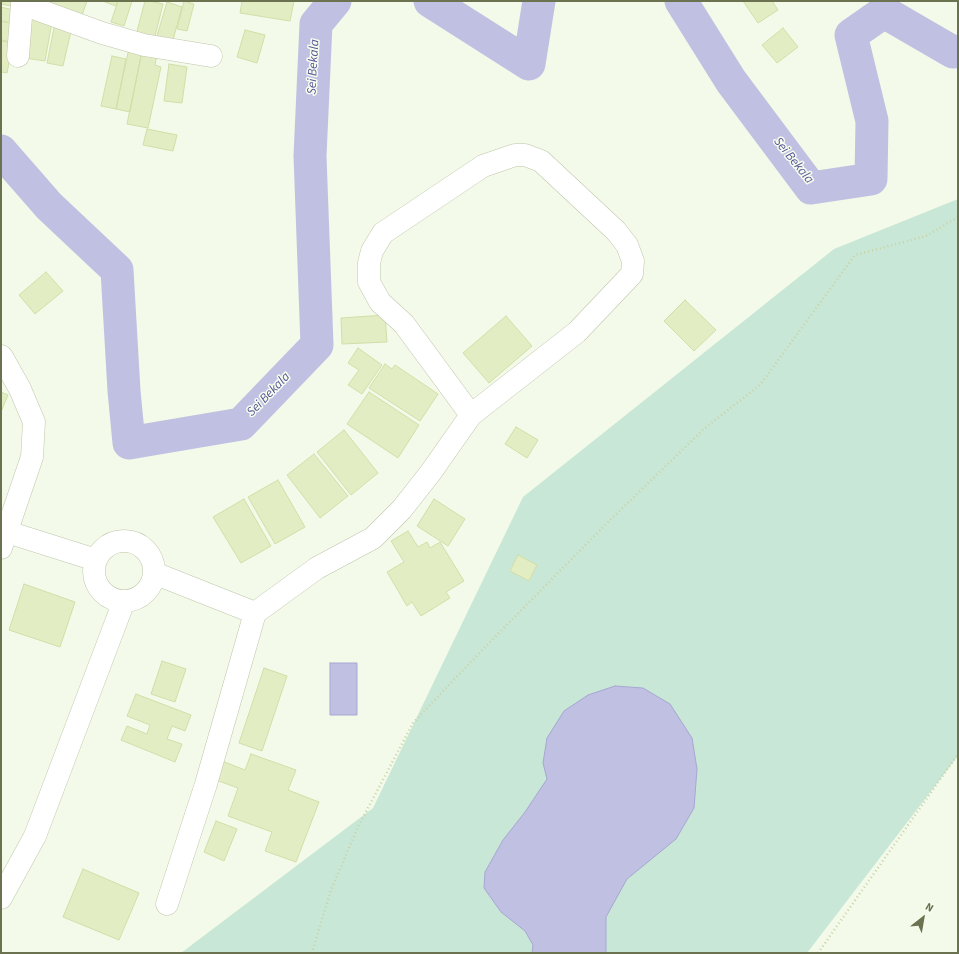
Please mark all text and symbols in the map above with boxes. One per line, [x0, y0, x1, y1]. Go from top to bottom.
water label: Sei Bekala [305, 39, 323, 95]
water label: Sei Bekala [770, 135, 816, 187]
water label: Sei Bekala [244, 370, 294, 420]
north arrow [903, 898, 943, 938]
text: N [922, 899, 936, 916]

